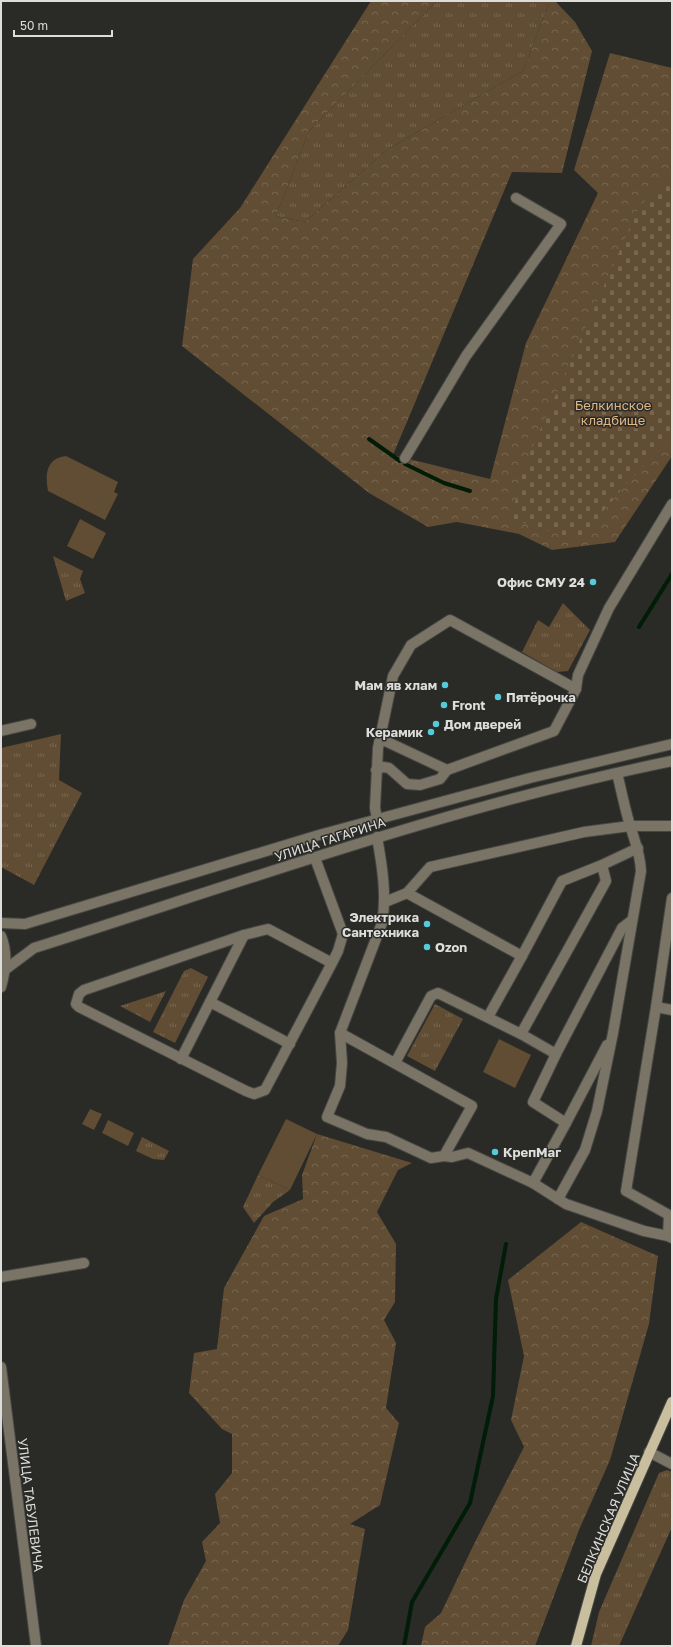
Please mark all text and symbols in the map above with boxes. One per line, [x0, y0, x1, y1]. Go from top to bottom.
scale bar [14, 12, 112, 38]
text: 50 m [20, 18, 48, 33]
park label: Белкинское кладбище [575, 397, 651, 428]
place label: Офис СМУ 24 [497, 574, 585, 590]
marker: Офис СМУ 24 [588, 577, 598, 587]
place label: Мам яв хлам [355, 677, 437, 693]
marker: Мам яв хлам [440, 680, 450, 690]
place label: Пятёрочка [506, 689, 576, 705]
marker: Пятёрочка [493, 692, 503, 702]
place label: Front [452, 697, 485, 713]
marker: Front [439, 700, 449, 710]
place label: Дом дверей [444, 716, 521, 732]
marker: Дом дверей [431, 719, 441, 729]
place label: Керамик [366, 724, 423, 740]
marker: Керамик [426, 727, 436, 737]
street label: УЛИЦА ГАГАРИНА [272, 813, 388, 864]
place label: Электрика Сантехника [342, 909, 419, 940]
marker: Электрика Сантехника [422, 919, 432, 929]
place label: Ozon [435, 939, 467, 955]
marker: Ozon [422, 942, 432, 952]
place label: КрепМаг [503, 1144, 561, 1160]
marker: КрепМаг [490, 1147, 500, 1157]
street label: УЛИЦА ТАБУЛЕВИЧА [15, 1437, 47, 1573]
street label: БЕЛКИНСКАЯ УЛИЦА [573, 1450, 643, 1586]

